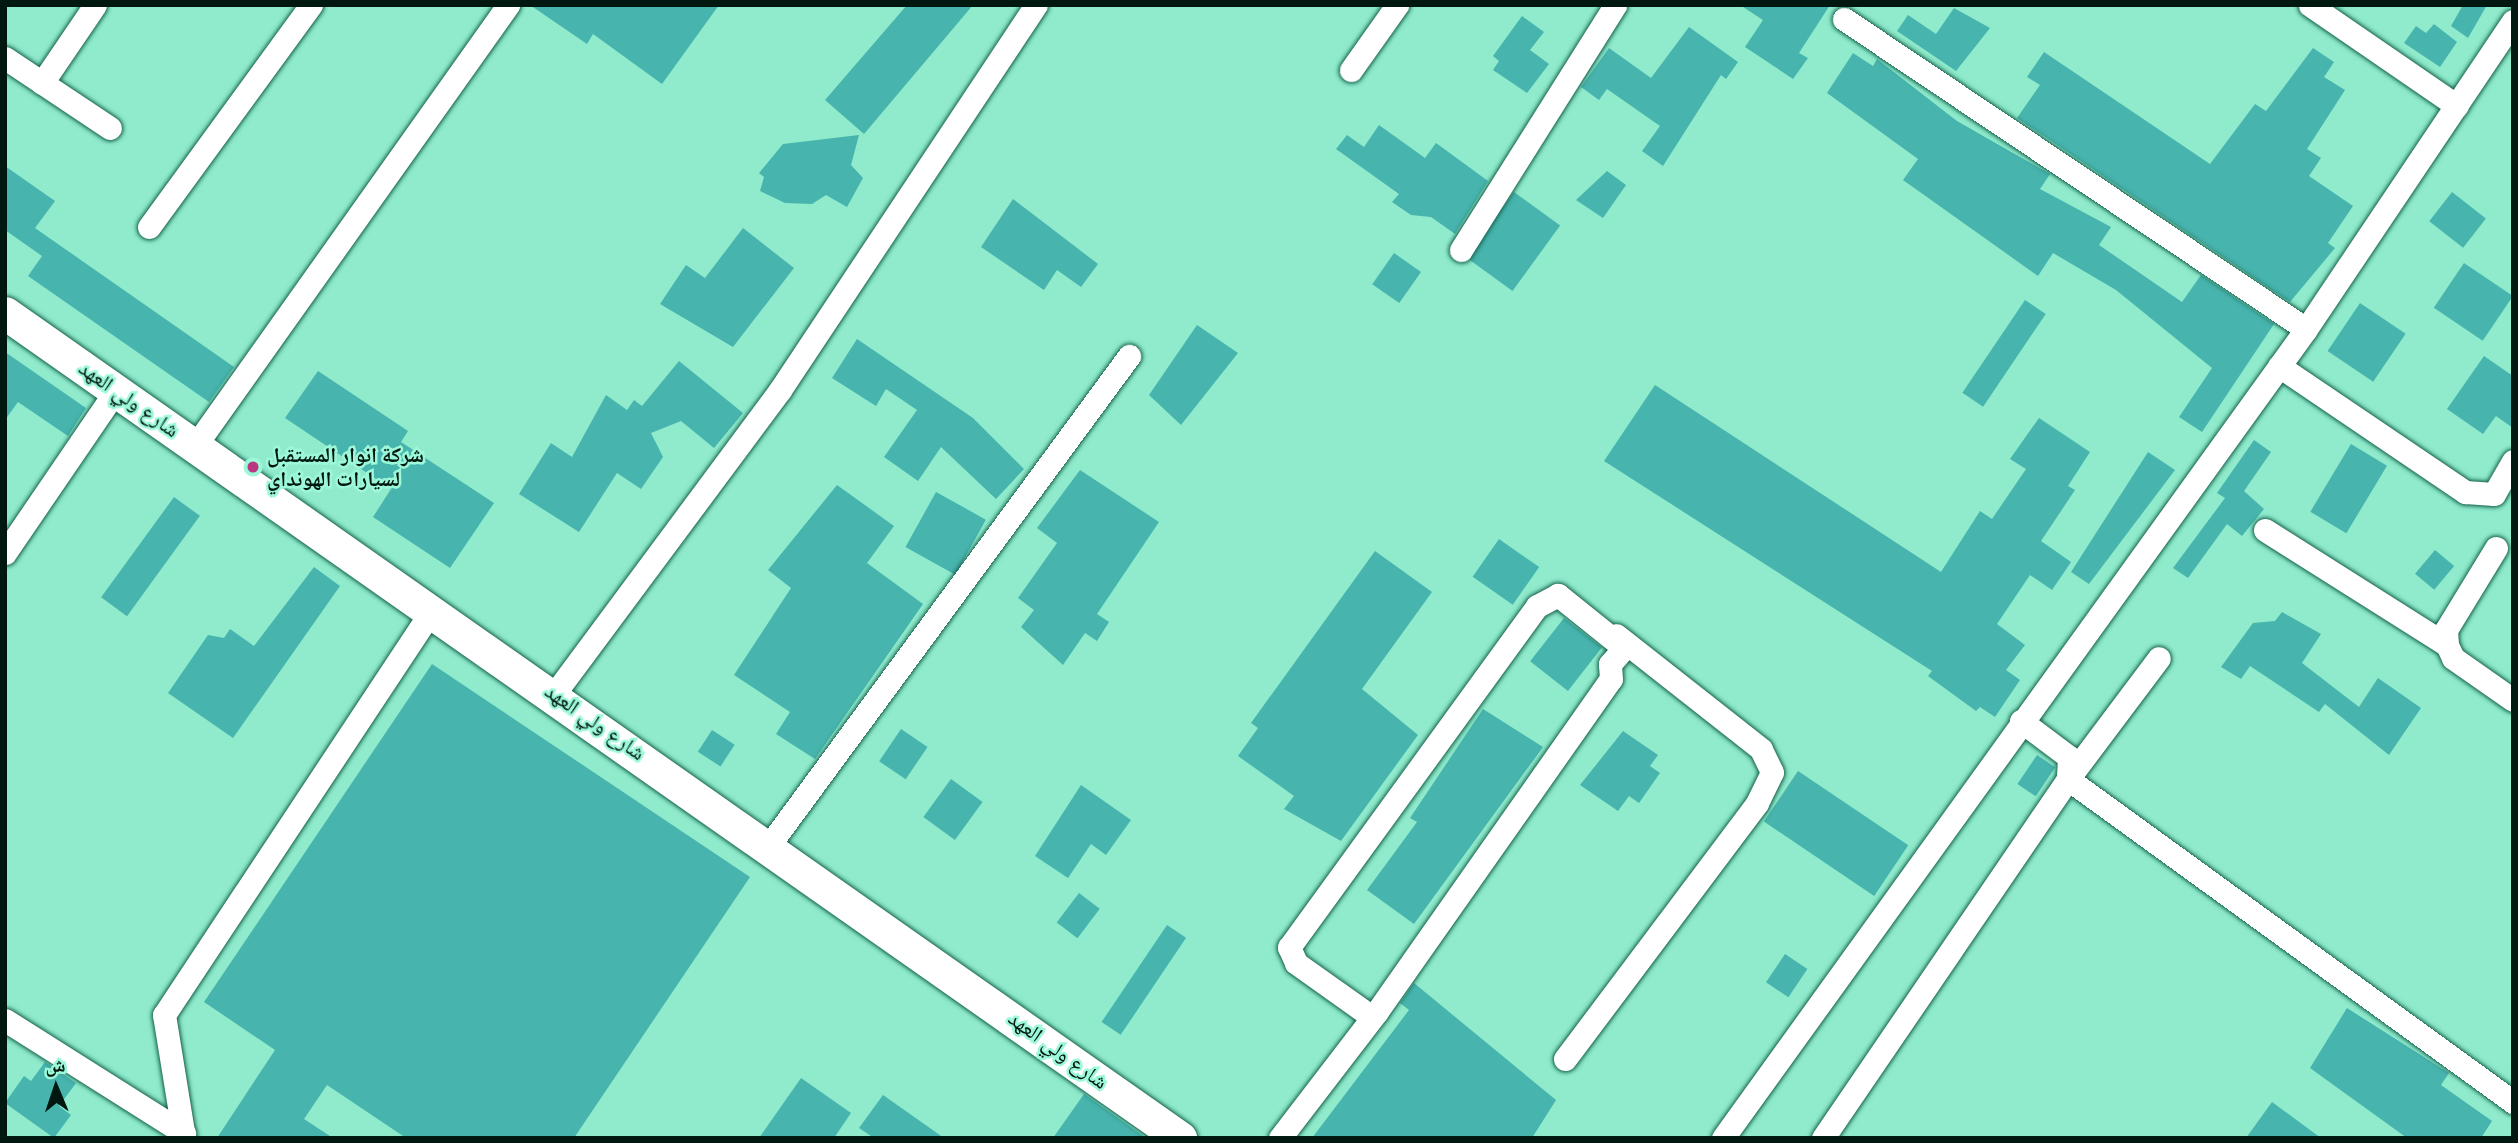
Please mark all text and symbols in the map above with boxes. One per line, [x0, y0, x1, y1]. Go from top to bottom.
street label: شارع ولي العهد [74, 355, 184, 443]
place label: شركة انوار المستقبل لسيارات الهونداي [267, 442, 424, 492]
marker: شركة انوار المستقبل لسيارات الهونداي [245, 459, 261, 475]
street label: شارع ولي العهد [540, 678, 650, 766]
street label: شارع ولي العهد [1003, 1006, 1113, 1094]
north arrow [21, 1052, 91, 1122]
text: ش [45, 1054, 66, 1077]

